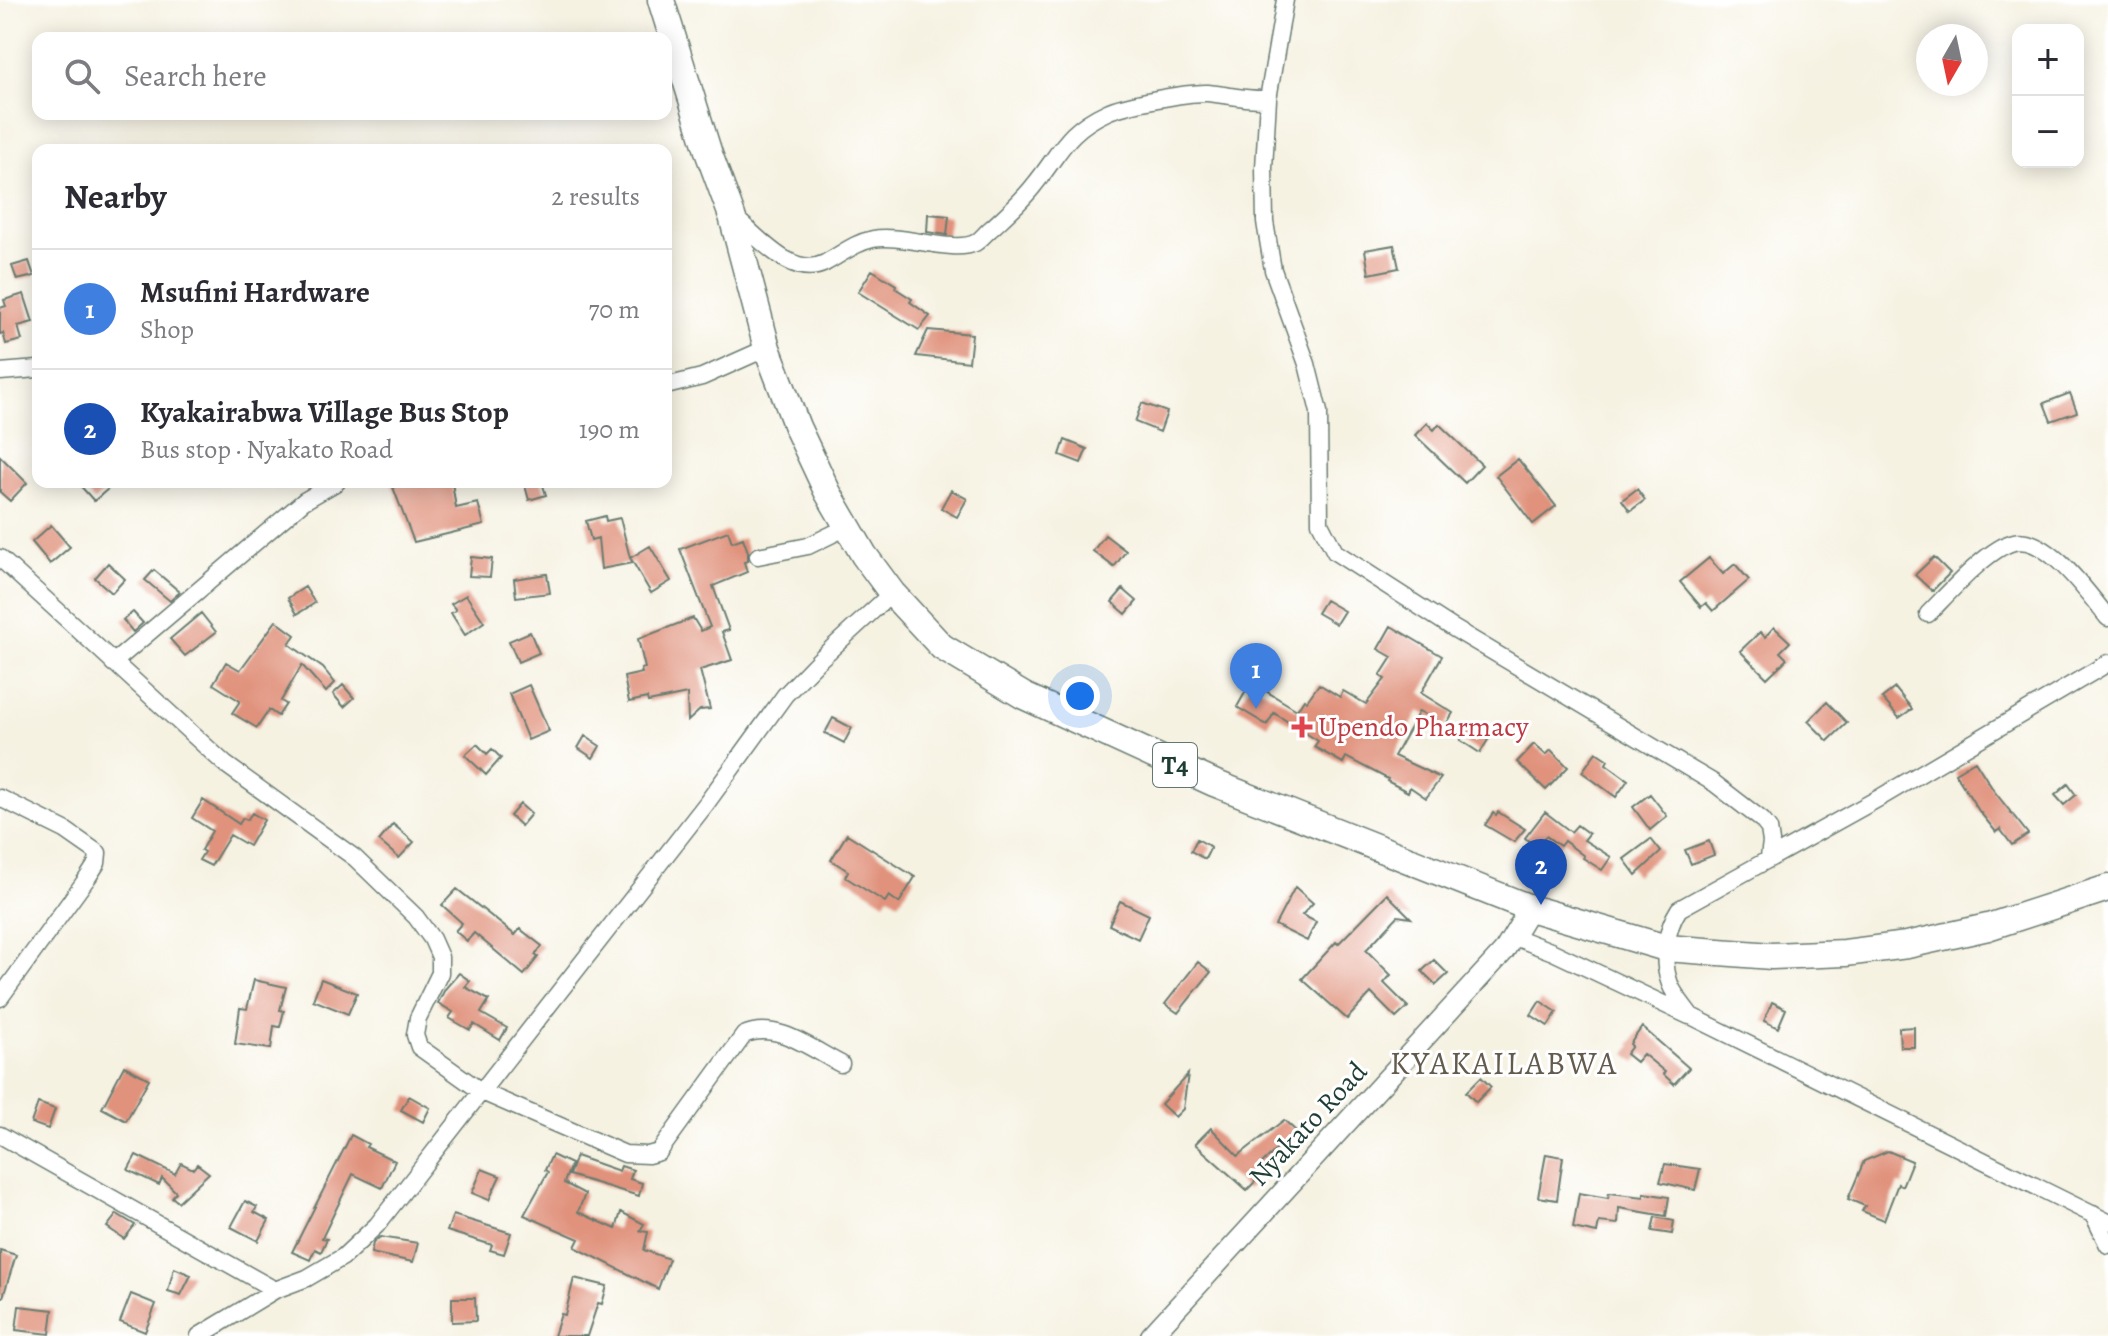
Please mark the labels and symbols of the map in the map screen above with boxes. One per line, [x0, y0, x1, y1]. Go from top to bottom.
north arrow [1916, 24, 1988, 96]
pin: 1 [1230, 643, 1282, 709]
your location [1060, 676, 1100, 716]
place label: Upendo Pharmacy [1318, 708, 1529, 746]
marker: Upendo Pharmacy [1293, 718, 1311, 736]
road number: T4 [1153, 743, 1197, 787]
pin: 2 [1515, 839, 1567, 905]
district label: KYAKAILABWA [1390, 1041, 1618, 1085]
street label: Nyakato Road [1240, 1053, 1376, 1195]

